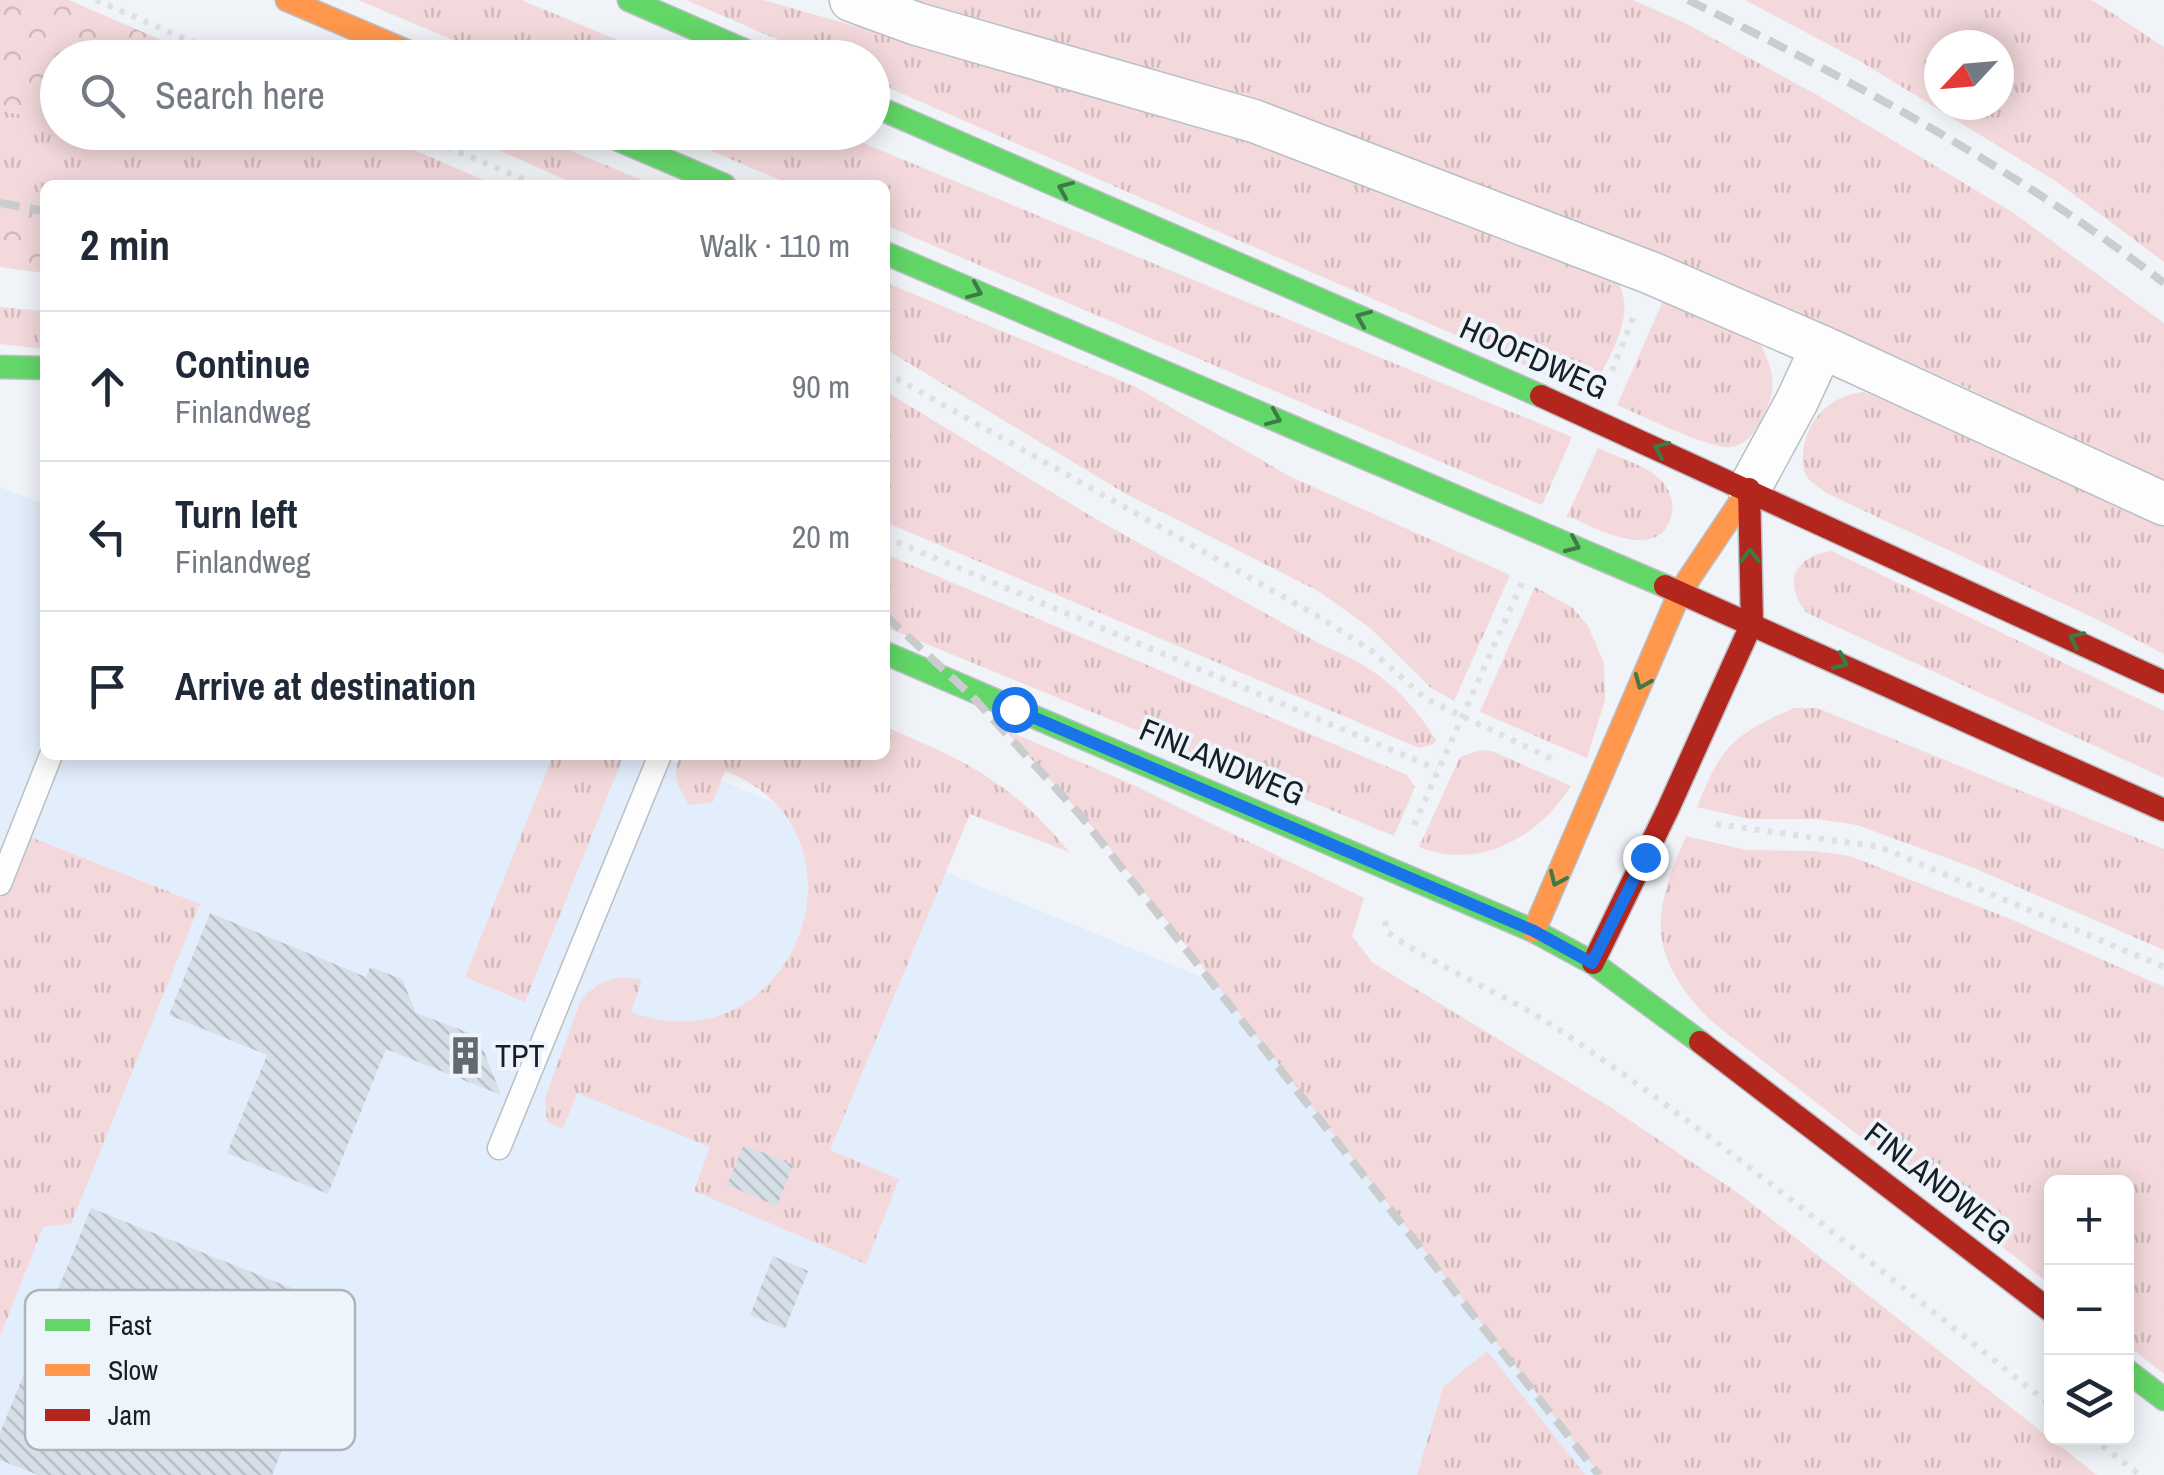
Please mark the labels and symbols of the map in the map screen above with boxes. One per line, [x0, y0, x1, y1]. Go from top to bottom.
north arrow [1924, 30, 2014, 120]
one-way arrow [1057, 181, 1075, 201]
one-way arrow [965, 279, 983, 299]
street label: HOOFDWEG [1454, 306, 1615, 409]
one-way arrow [1355, 310, 1373, 330]
one-way arrow [1264, 406, 1282, 426]
one-way arrow [1653, 441, 1671, 461]
one-way arrow [1563, 533, 1581, 553]
one-way arrow [1740, 548, 1761, 564]
one-way arrow [2069, 631, 2087, 651]
one-way arrow [1831, 650, 1849, 670]
one-way arrow [1633, 672, 1653, 690]
route start [992, 687, 1038, 733]
street label: FINLANDWEG [1133, 708, 1311, 816]
route end [1623, 835, 1669, 881]
one-way arrow [1549, 869, 1569, 887]
place label: TPT [495, 1034, 545, 1077]
building icon: TPT [444, 1035, 486, 1077]
street label: FINLANDWEG [1856, 1112, 2020, 1253]
legend [25, 1290, 355, 1450]
text: Fast [108, 1306, 152, 1344]
text: Slow [108, 1351, 158, 1389]
text: Jam [108, 1396, 151, 1434]

